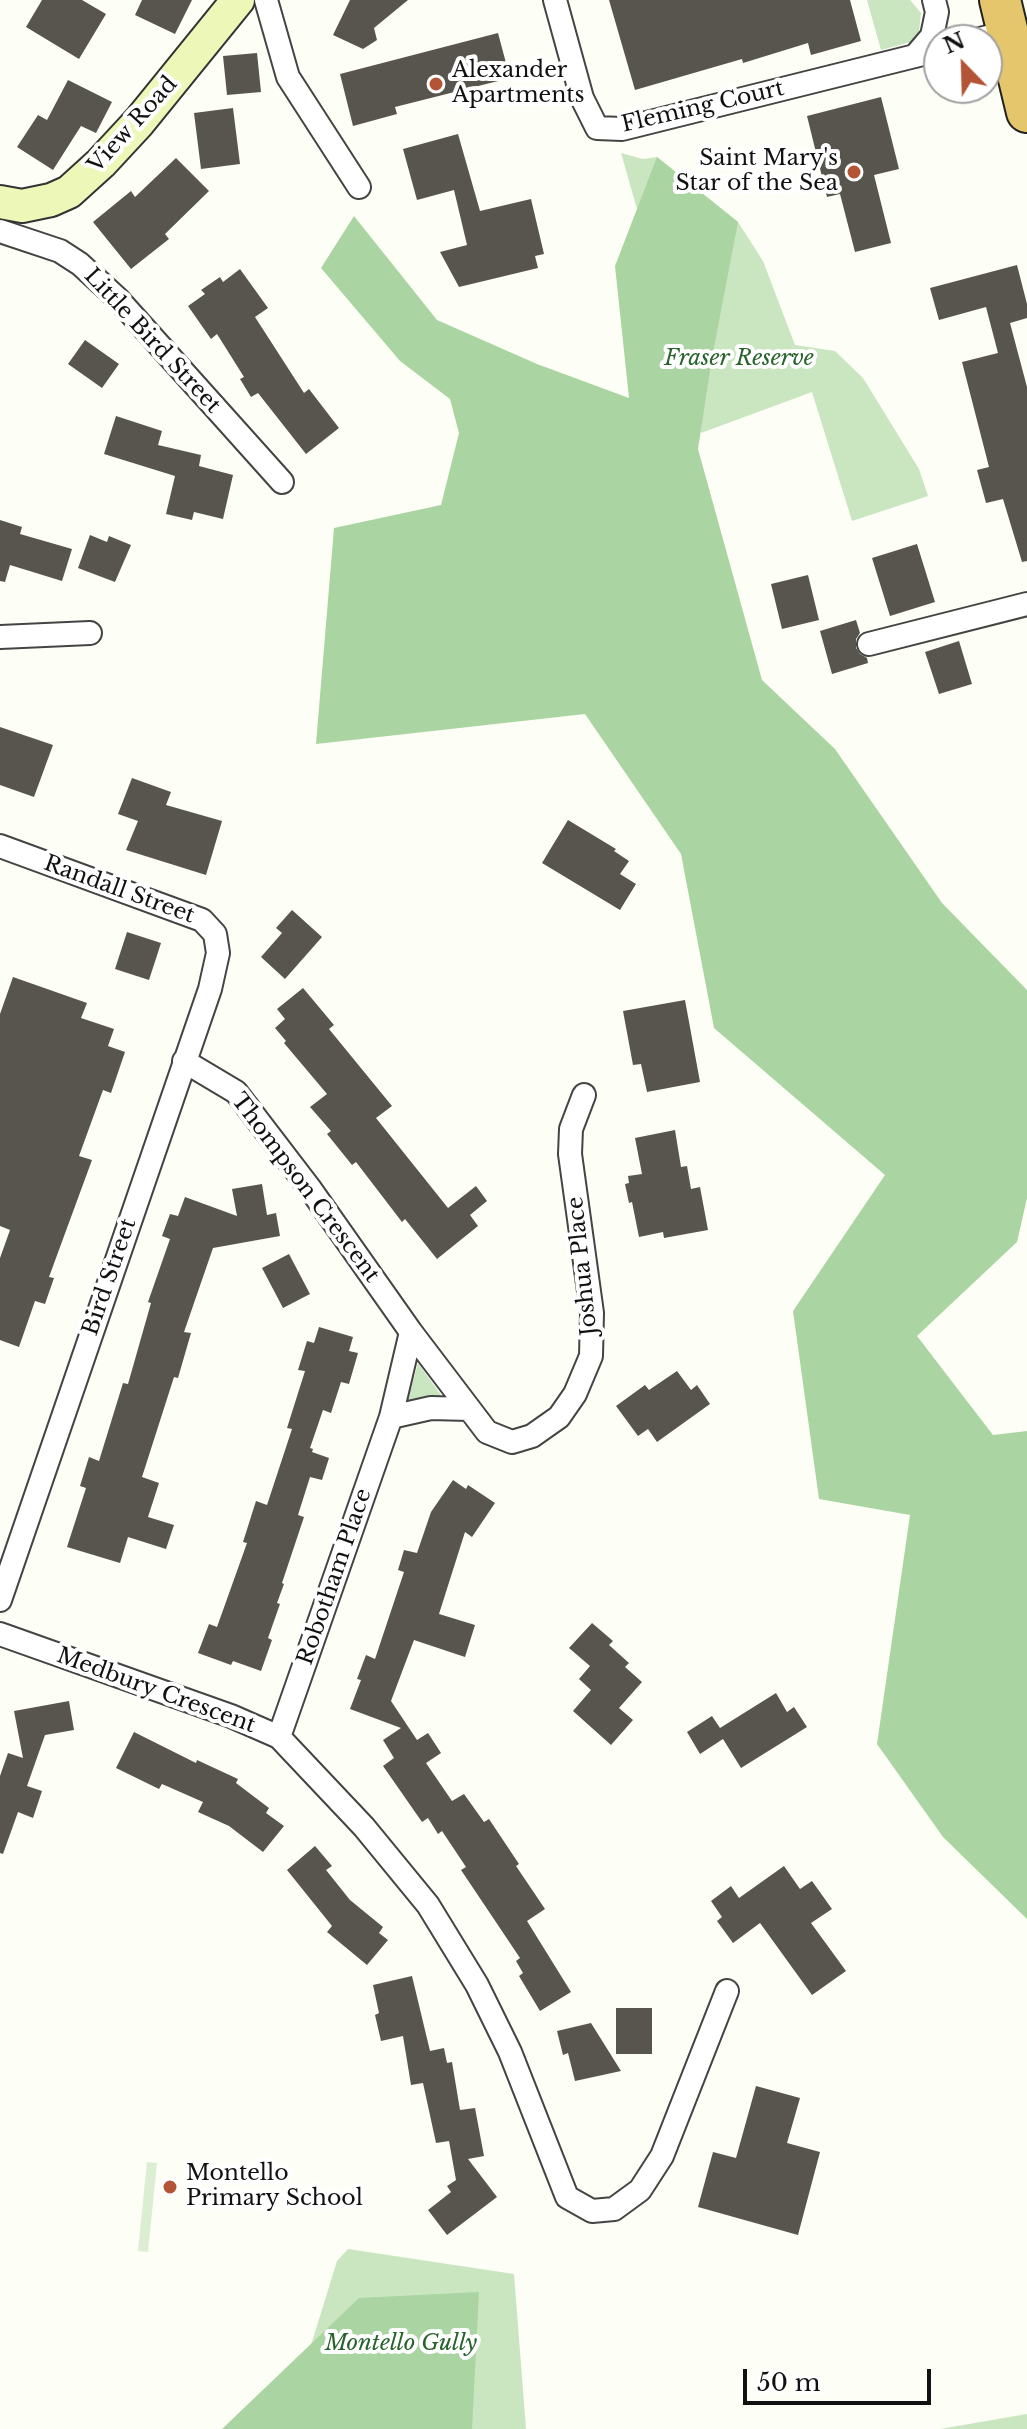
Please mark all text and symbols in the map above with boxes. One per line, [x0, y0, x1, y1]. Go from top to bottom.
north arrow [923, 24, 1003, 104]
text: N [939, 27, 969, 60]
place label: Alexander Apartments [452, 58, 585, 110]
street label: View Road [83, 71, 183, 179]
marker: Alexander Apartments [427, 75, 445, 93]
street label: Fleming Court [619, 75, 787, 139]
place label: Saint Mary's Star of the Sea [675, 146, 838, 198]
marker: Saint Mary's Star of the Sea [845, 163, 863, 181]
street label: Little Bird Street [78, 263, 226, 419]
park label: Fraser Reserve [664, 346, 814, 372]
street label: Randall Street [40, 850, 198, 930]
street label: Thompson Crescent [225, 1088, 385, 1288]
street label: Joshua Place [563, 1195, 603, 1337]
street label: Bird Street [78, 1215, 142, 1339]
street label: Robotham Place [292, 1485, 378, 1669]
street label: Medbury Crescent [53, 1643, 259, 1739]
place label: Montello Primary School [186, 2161, 363, 2212]
marker: Montello Primary School [161, 2178, 179, 2196]
park label: Montello Gully [325, 2331, 477, 2357]
scale bar [747, 2353, 935, 2403]
text: 50 m [757, 2368, 820, 2397]

